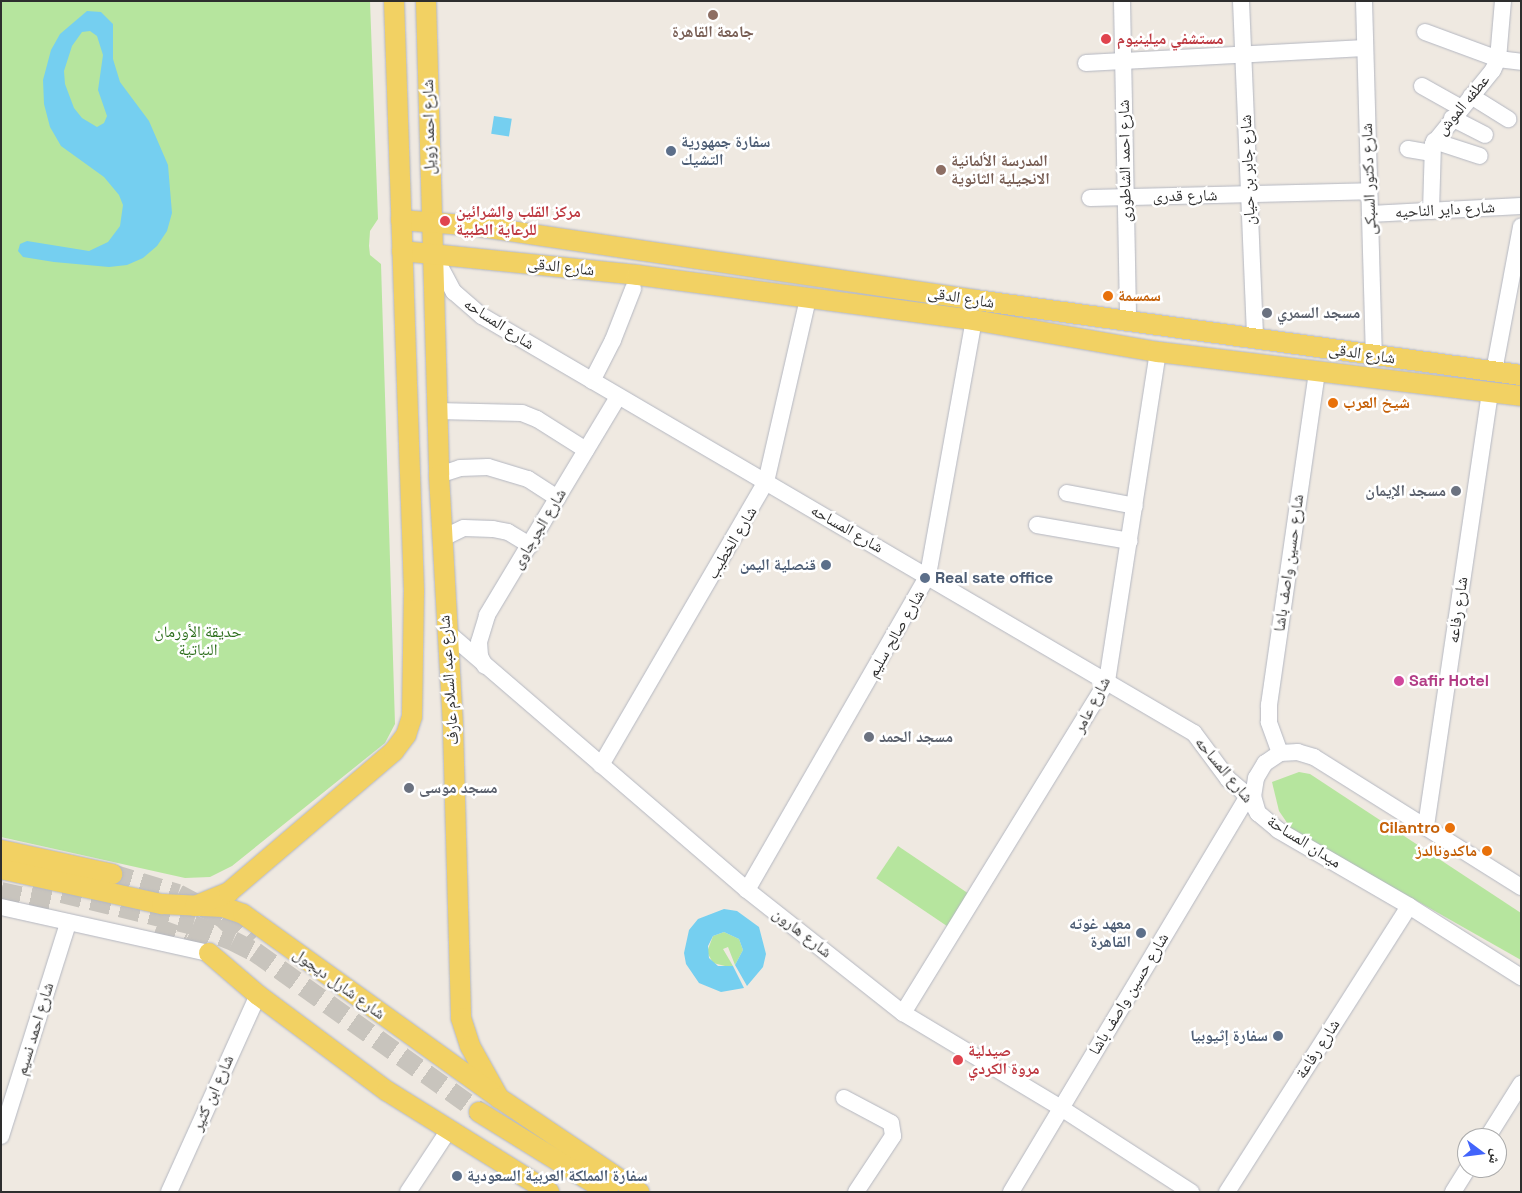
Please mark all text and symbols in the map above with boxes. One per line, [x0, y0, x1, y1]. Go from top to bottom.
marker: جامعة القاهرة [707, 9, 719, 21]
place label: جامعة القاهرة [672, 22, 754, 42]
place label: مستشفي ميلينيوم [1117, 29, 1224, 49]
marker: مستشفي ميلينيوم [1099, 32, 1113, 46]
street label: عطفه الموش [1432, 71, 1494, 139]
street label: شارع احمد زويل [419, 79, 439, 175]
street label: شارع احمد الشاطورى [1114, 99, 1136, 223]
street label: شارع جابر بن حيان [1236, 114, 1260, 226]
street label: شارع دكتور السبكى [1357, 123, 1381, 235]
place label: سفارة جمهورية التشيك [681, 132, 770, 170]
marker: سفارة جمهورية التشيك [665, 145, 677, 157]
place label: المدرسة الألمانية الانجيلية الثانوية [951, 151, 1050, 189]
marker: المدرسة الألمانية الانجيلية الثانوية [935, 164, 947, 176]
street label: شارع قدرى [1152, 186, 1218, 206]
street label: شارع داير الناحيه [1395, 198, 1495, 222]
place label: مركز القلب والشرائين للرعاية الطبية [456, 202, 581, 240]
marker: مركز القلب والشرائين للرعاية الطبية [438, 214, 452, 228]
street label: شارع الدقى [527, 254, 595, 280]
street label: شارع الدقى [926, 283, 996, 313]
place label: سمسمة [1118, 286, 1161, 306]
marker: سمسمة [1102, 290, 1114, 302]
street label: شارع المساحه [460, 294, 538, 354]
place label: مسجد السمري [1277, 303, 1360, 323]
marker: مسجد السمري [1261, 307, 1273, 319]
street label: شارع الدقى [1327, 340, 1397, 368]
place label: شيخ العرب [1343, 393, 1410, 413]
marker: شيخ العرب [1327, 397, 1339, 409]
place label: مسجد الإيمان [1365, 481, 1446, 501]
street label: شارع الجرجاوى [507, 485, 571, 573]
marker: مسجد الإيمان [1450, 485, 1462, 497]
street label: شارع حسين واصف باشا [1270, 493, 1308, 633]
street label: شارع المساحه [807, 501, 887, 557]
street label: شارع الخطيب [703, 503, 761, 583]
place label: قنصلية اليمن [740, 555, 816, 575]
marker: قنصلية اليمن [820, 559, 832, 571]
place label: Real sate office [935, 568, 1053, 588]
marker: Real sate office [919, 572, 931, 584]
street label: شارع رفاعه [1444, 576, 1472, 644]
street label: شارع صالح سليم [863, 587, 929, 681]
street label: شارع عبد السلام عارف [435, 614, 463, 746]
park label: حديقة الأورمان النباتية [154, 622, 242, 660]
place label: Safir Hotel [1409, 671, 1489, 691]
street label: شارع عامر [1069, 674, 1115, 736]
marker: Safir Hotel [1393, 675, 1405, 687]
place label: مسجد الحمد [879, 727, 953, 747]
marker: مسجد الحمد [863, 731, 875, 743]
street label: شارع المساحه [1191, 733, 1257, 807]
place label: مسجد موسى [419, 778, 498, 798]
marker: مسجد موسى [403, 782, 415, 794]
street label: ميدان المساحة [1263, 812, 1345, 872]
place label: Cilantro [1379, 818, 1440, 838]
marker: Cilantro [1444, 822, 1456, 834]
place label: ماكدونالدز [1416, 841, 1477, 861]
marker: ماكدونالدز [1481, 845, 1493, 857]
street label: شارع هارون [769, 904, 835, 962]
place label: معهد غوته القاهرة [1069, 914, 1131, 952]
marker: معهد غوته القاهرة [1135, 927, 1147, 939]
street label: شارع حسين واصف باشا [1085, 930, 1173, 1058]
street label: شارع شارل ديجول [289, 944, 389, 1024]
street label: شارع احمد نسيم [12, 980, 58, 1078]
street label: شارع رفاعة [1292, 1016, 1344, 1082]
place label: سفارة إثيوبيا [1190, 1026, 1268, 1046]
marker: سفارة إثيوبيا [1272, 1030, 1284, 1042]
place label: صيدلية مروة الكردي [968, 1041, 1040, 1079]
street label: شارع ابن كثير [188, 1052, 238, 1134]
marker: صيدلية مروة الكردي [952, 1054, 964, 1066]
north arrow [1457, 1128, 1507, 1178]
text: ش [1485, 1147, 1506, 1166]
place label: سفارة المملكة العربية السعودية [467, 1166, 648, 1186]
marker: سفارة المملكة العربية السعودية [451, 1170, 463, 1182]

